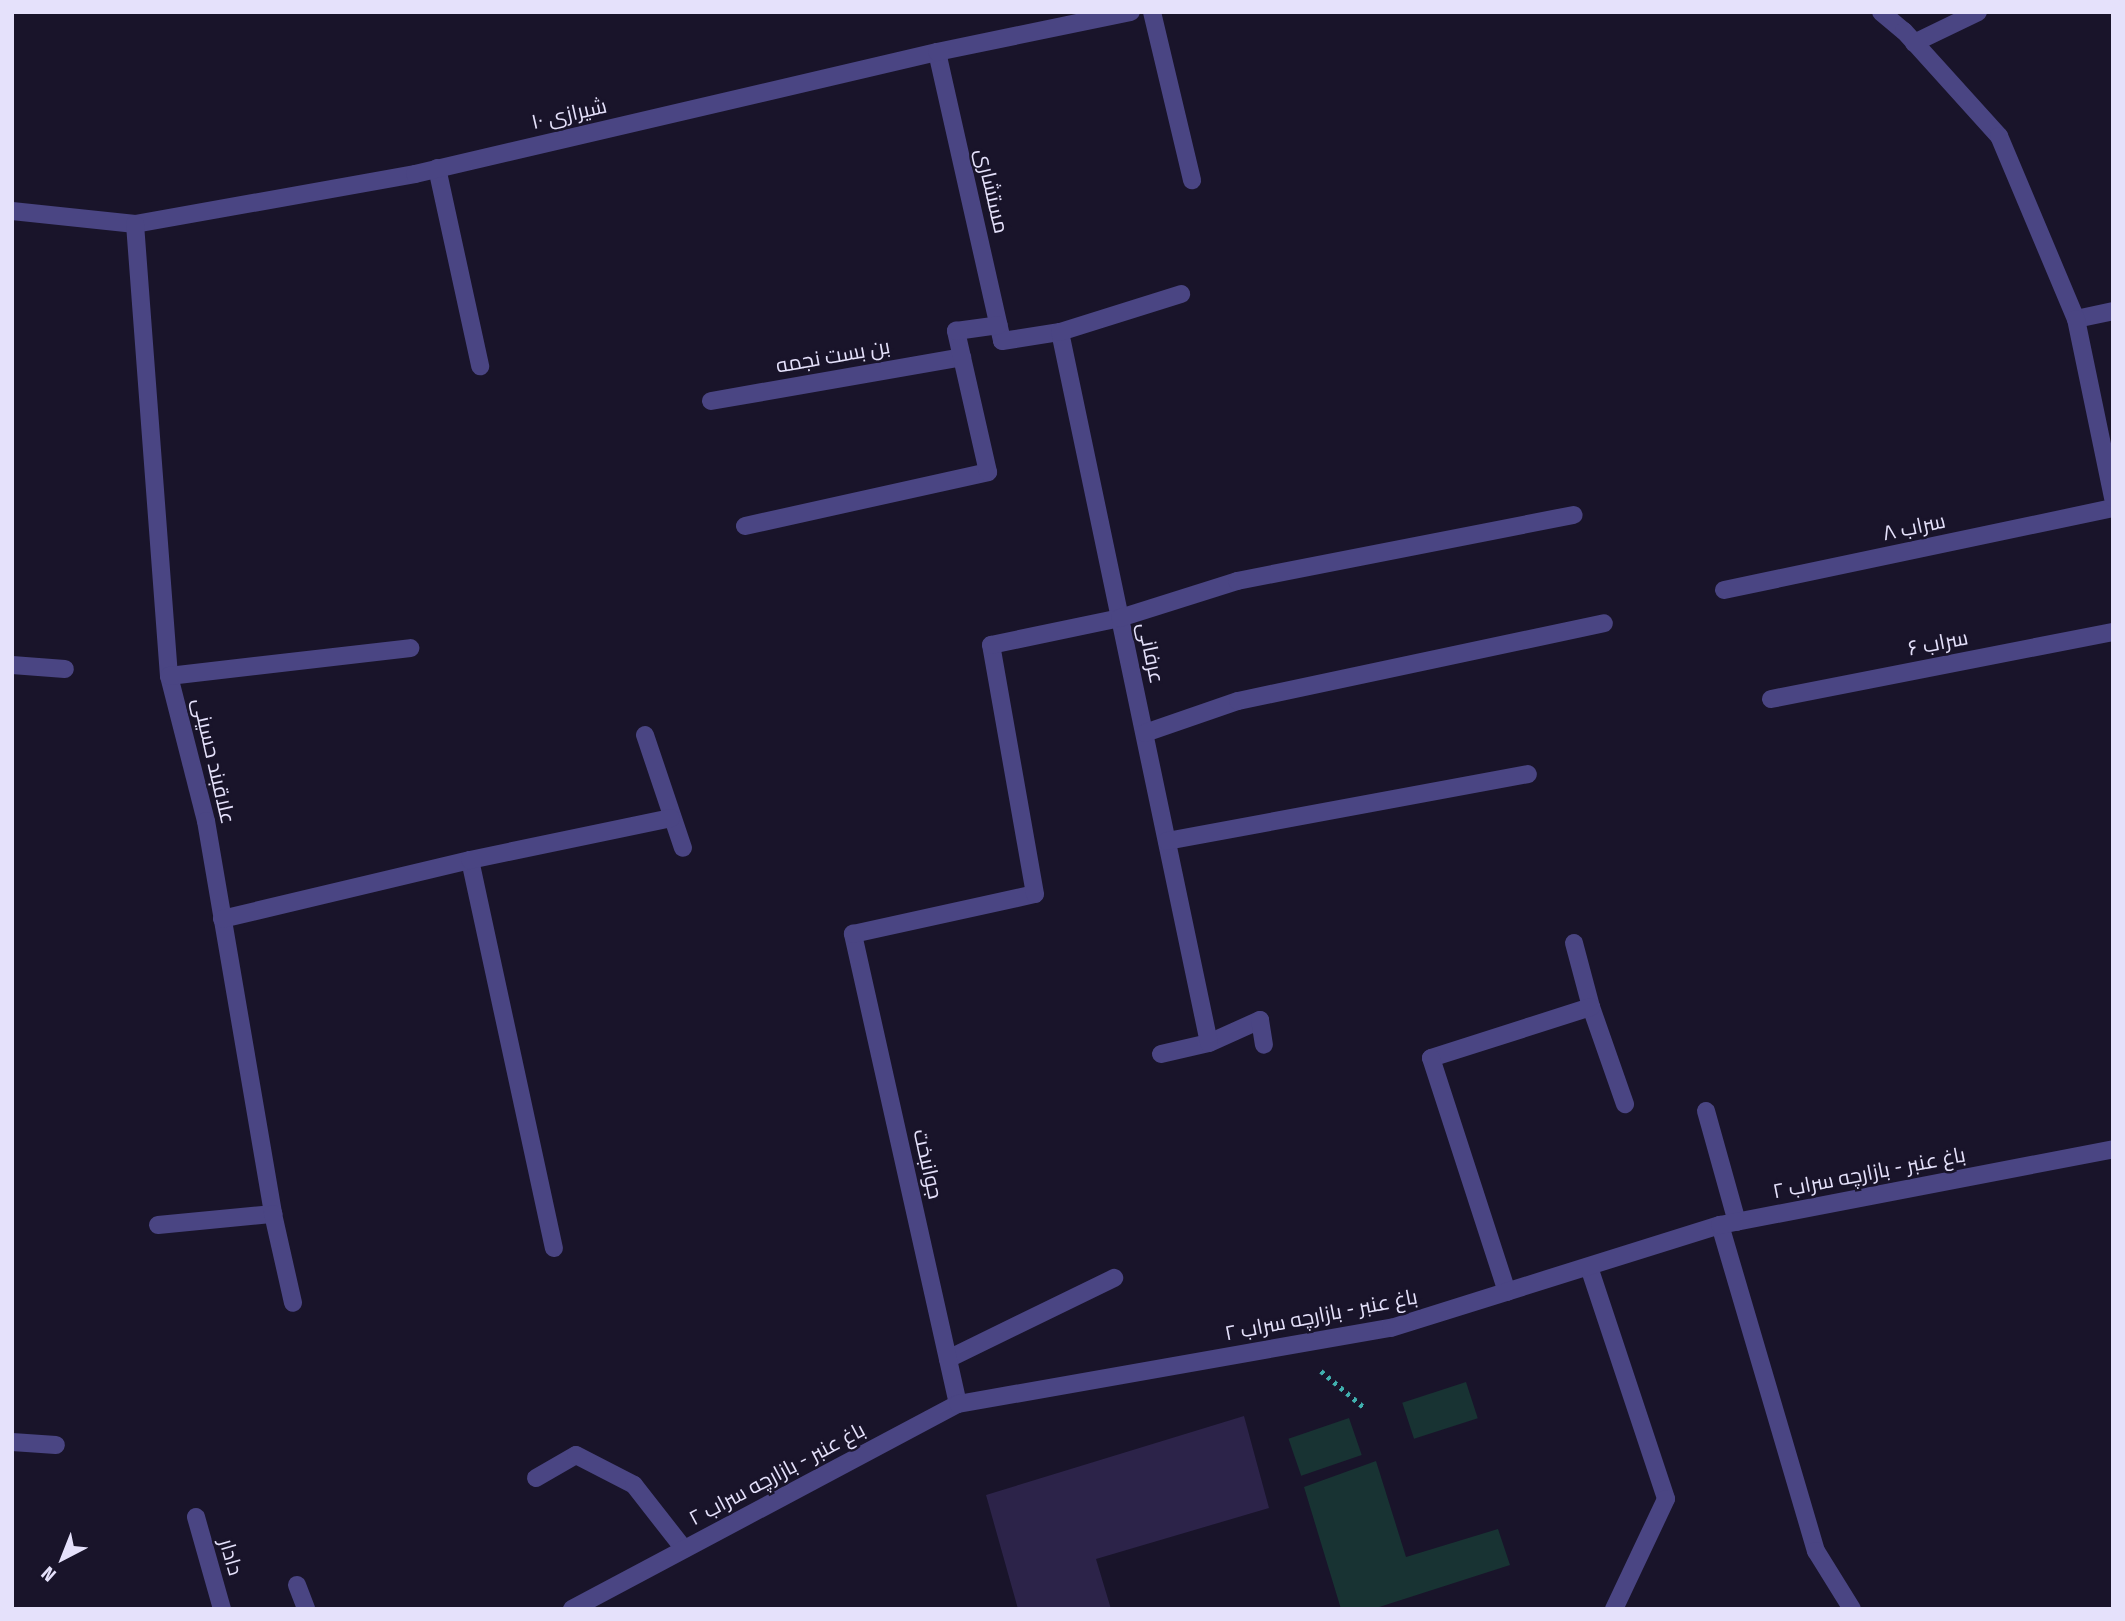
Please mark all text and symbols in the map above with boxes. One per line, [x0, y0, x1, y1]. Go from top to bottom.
street label: شیرازی ۱۰ [529, 93, 609, 135]
street label: مستشاری [970, 146, 1014, 236]
street label: بن بست نجمه [774, 334, 892, 378]
street label: سراب ۸ [1880, 508, 1948, 546]
street label: عرفانی [1132, 620, 1170, 686]
street label: سراب ۶ [1906, 625, 1970, 661]
street label: علاقبند حسینی [187, 696, 241, 826]
street label: جوانبخت [908, 1127, 948, 1201]
street label: باغ عنبر - بازارچه سراب ۲ [1770, 1142, 1968, 1204]
street label: باغ عنبر - بازارچه سراب ۲ [1222, 1284, 1420, 1346]
street label: باغ عنبر - بازارچه سراب ۲ [685, 1417, 869, 1531]
north arrow [28, 1523, 98, 1593]
street label: دادار [214, 1536, 248, 1578]
text: N [37, 1562, 61, 1586]

